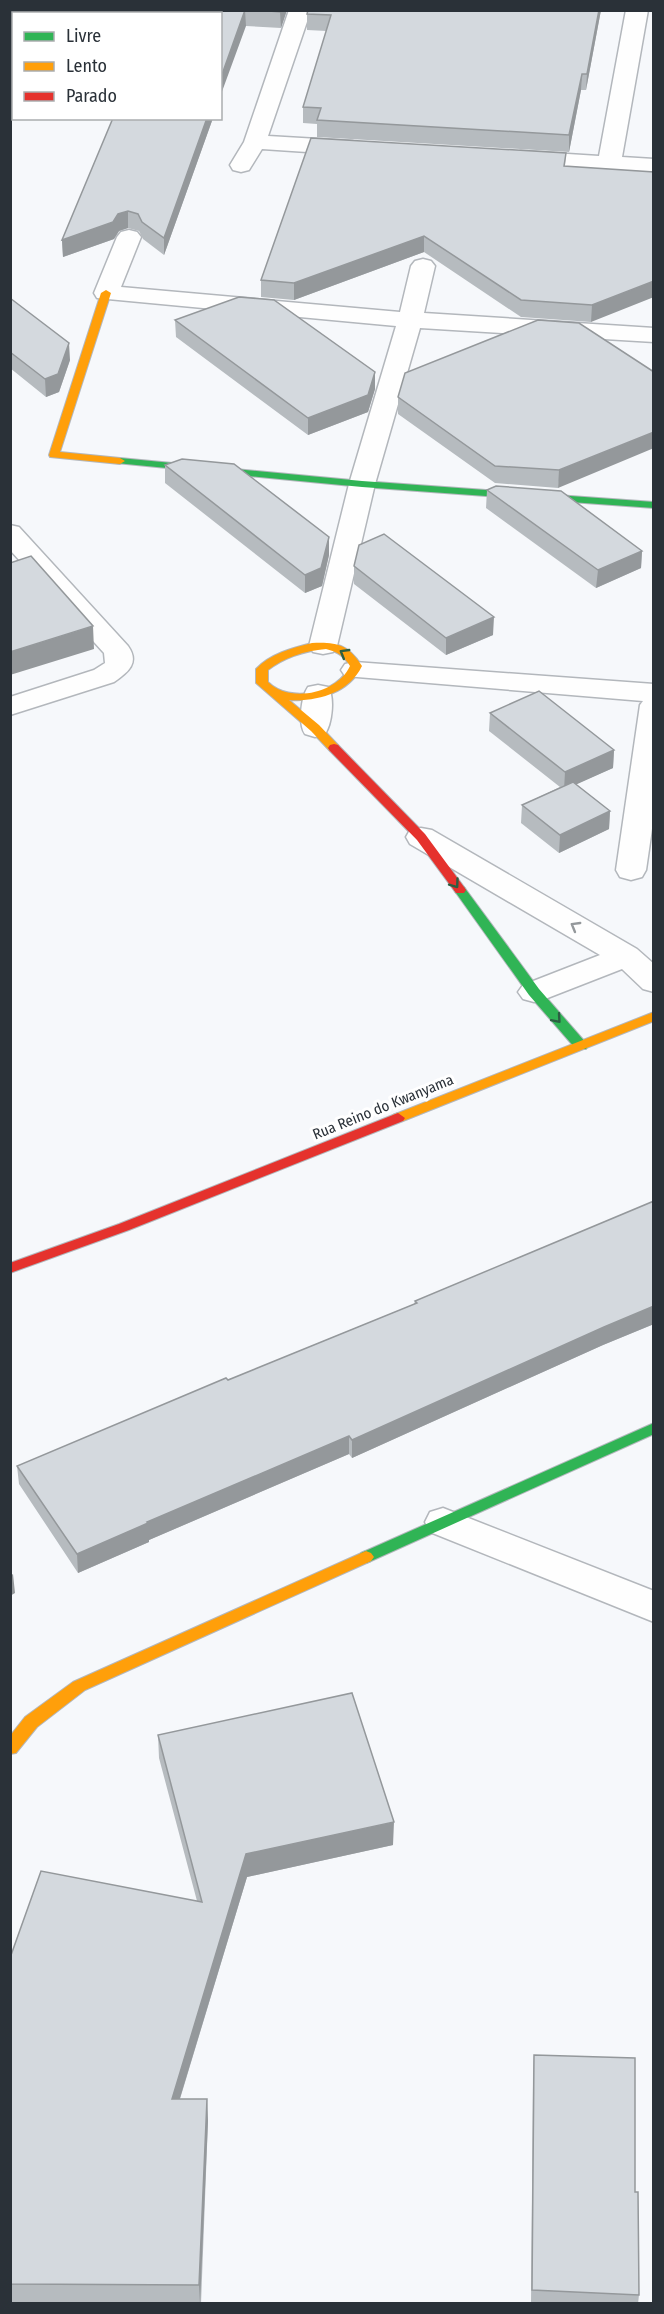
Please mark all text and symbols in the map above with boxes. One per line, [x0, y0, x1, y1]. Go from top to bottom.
legend [12, 12, 222, 120]
text: Livre [66, 25, 101, 47]
text: Lento [66, 55, 107, 77]
text: Parado [66, 85, 117, 107]
one-way arrow [340, 649, 350, 661]
one-way arrow [448, 878, 459, 889]
one-way arrow [571, 922, 581, 934]
one-way arrow [550, 1012, 561, 1023]
street label: Rua Reino do Kwanyama [310, 1071, 456, 1143]

